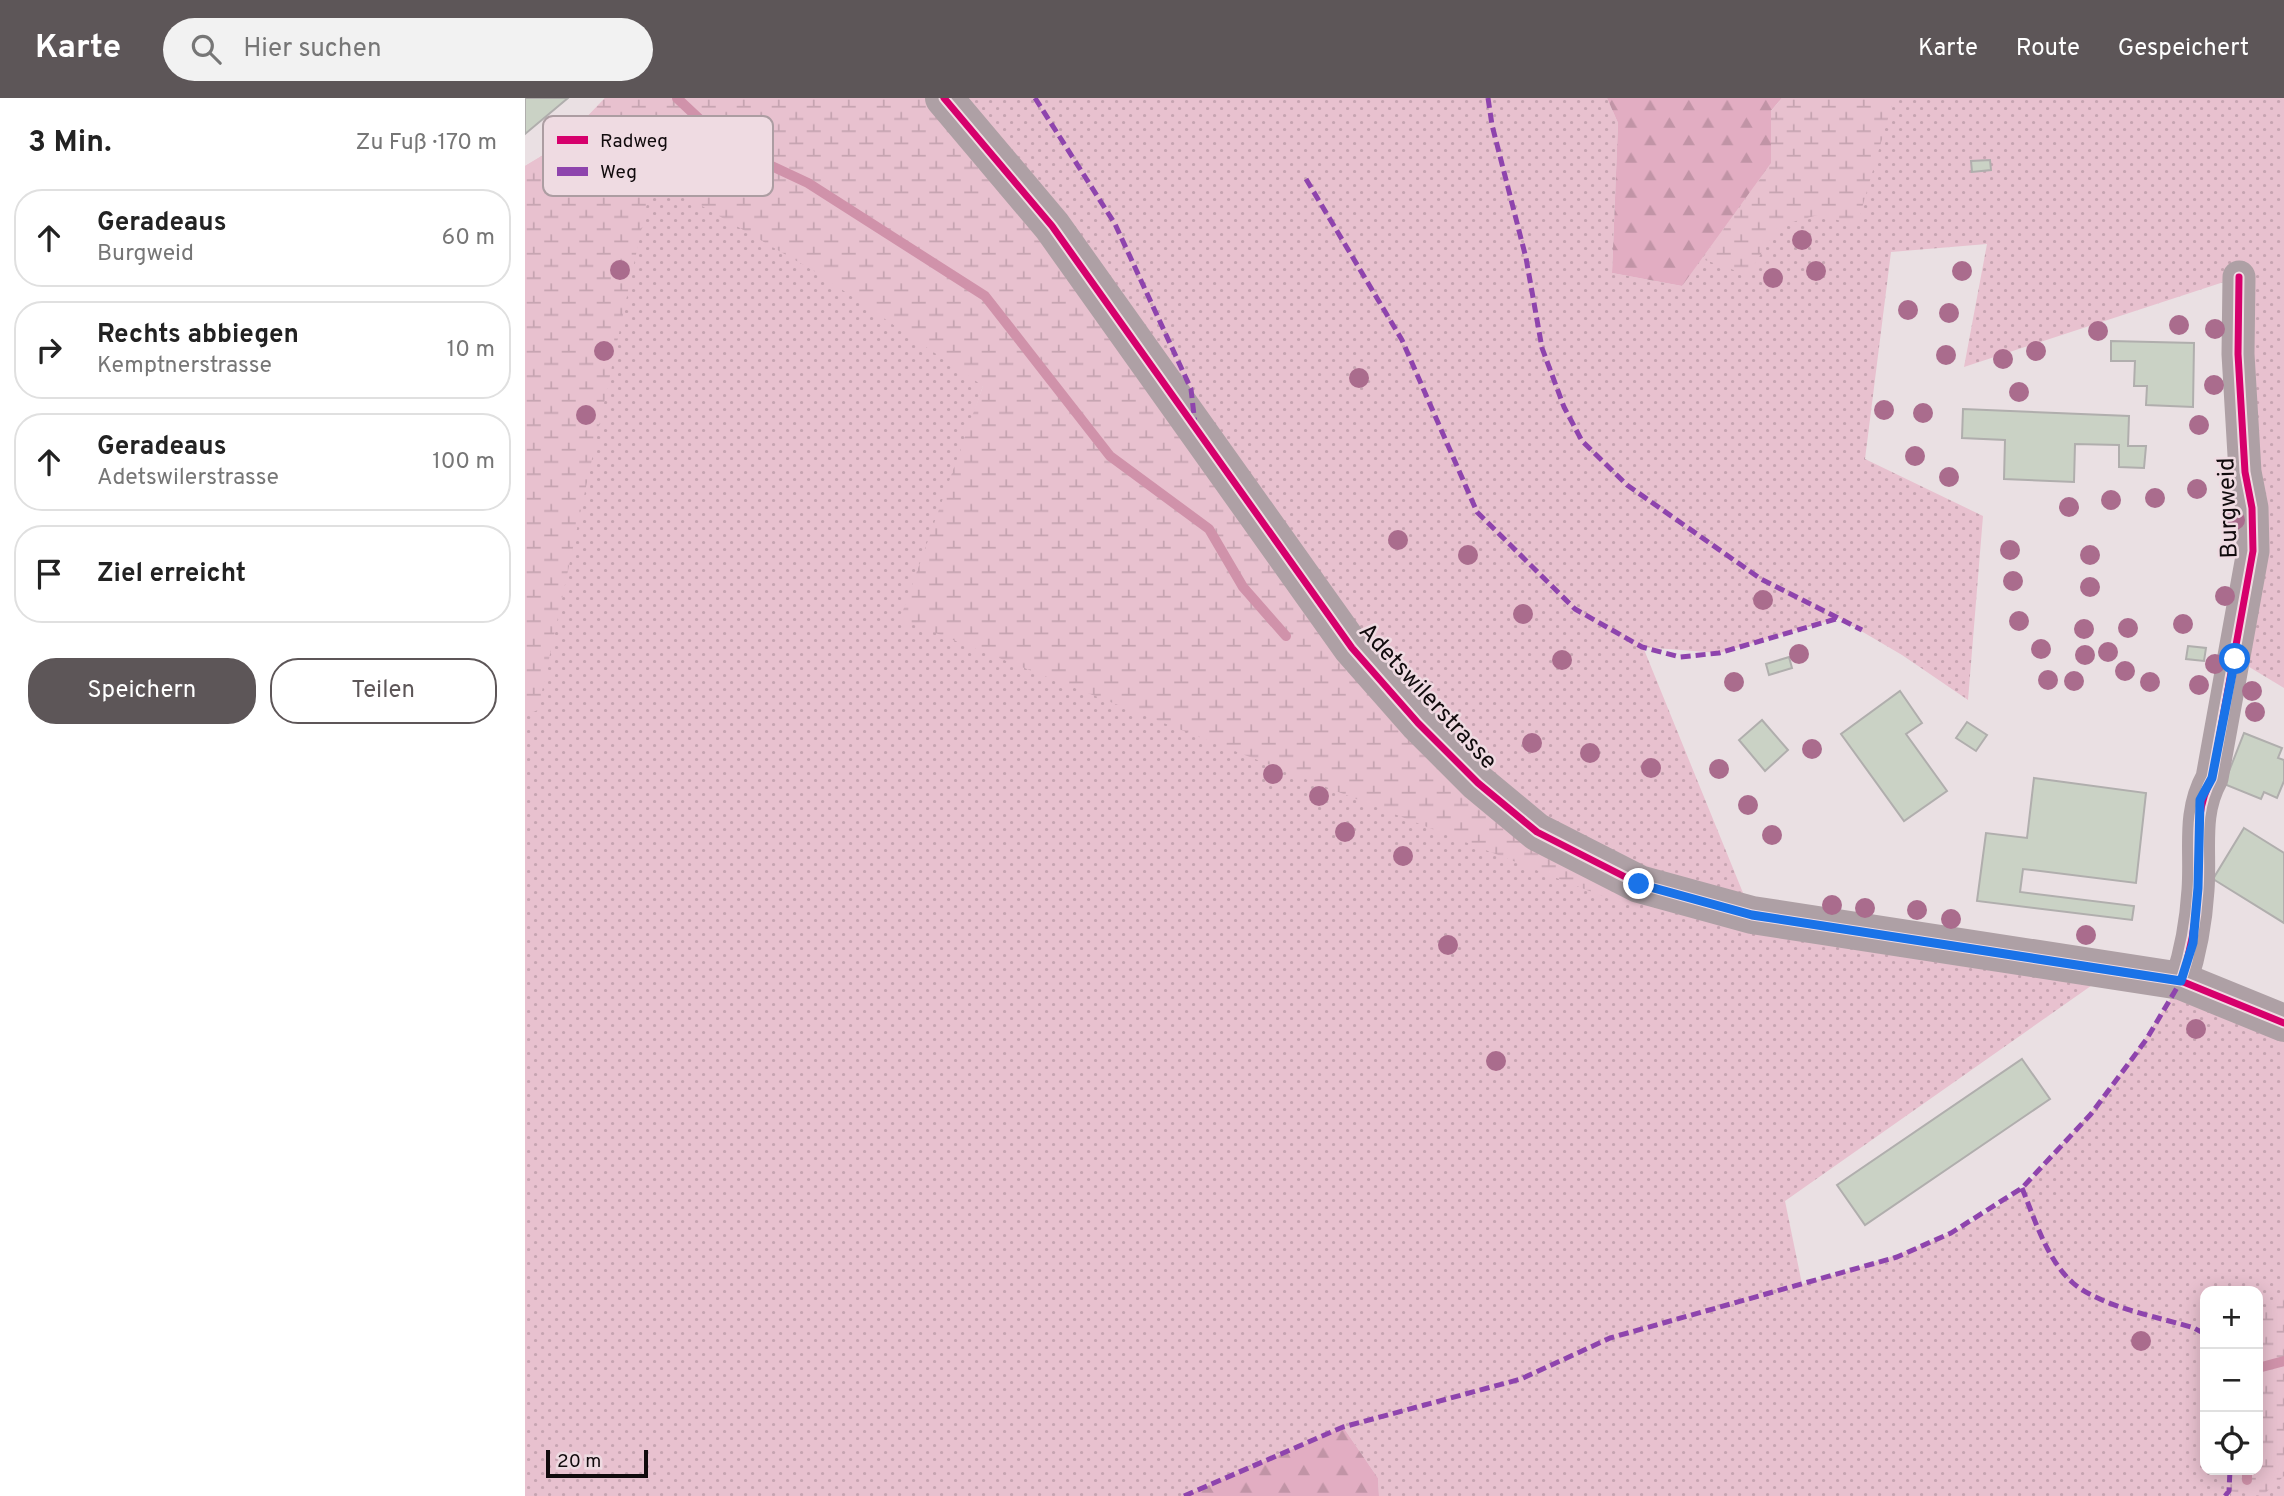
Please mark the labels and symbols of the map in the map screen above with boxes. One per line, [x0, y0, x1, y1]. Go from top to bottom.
legend [543, 116, 773, 196]
text: Radweg [600, 130, 668, 154]
text: Weg [600, 161, 637, 185]
street label: Burgweid [2212, 457, 2246, 559]
street label: Adetswilerstrasse [1351, 617, 1503, 777]
route start [2219, 643, 2250, 674]
route end [1623, 868, 1654, 899]
scale bar [546, 1447, 647, 1479]

